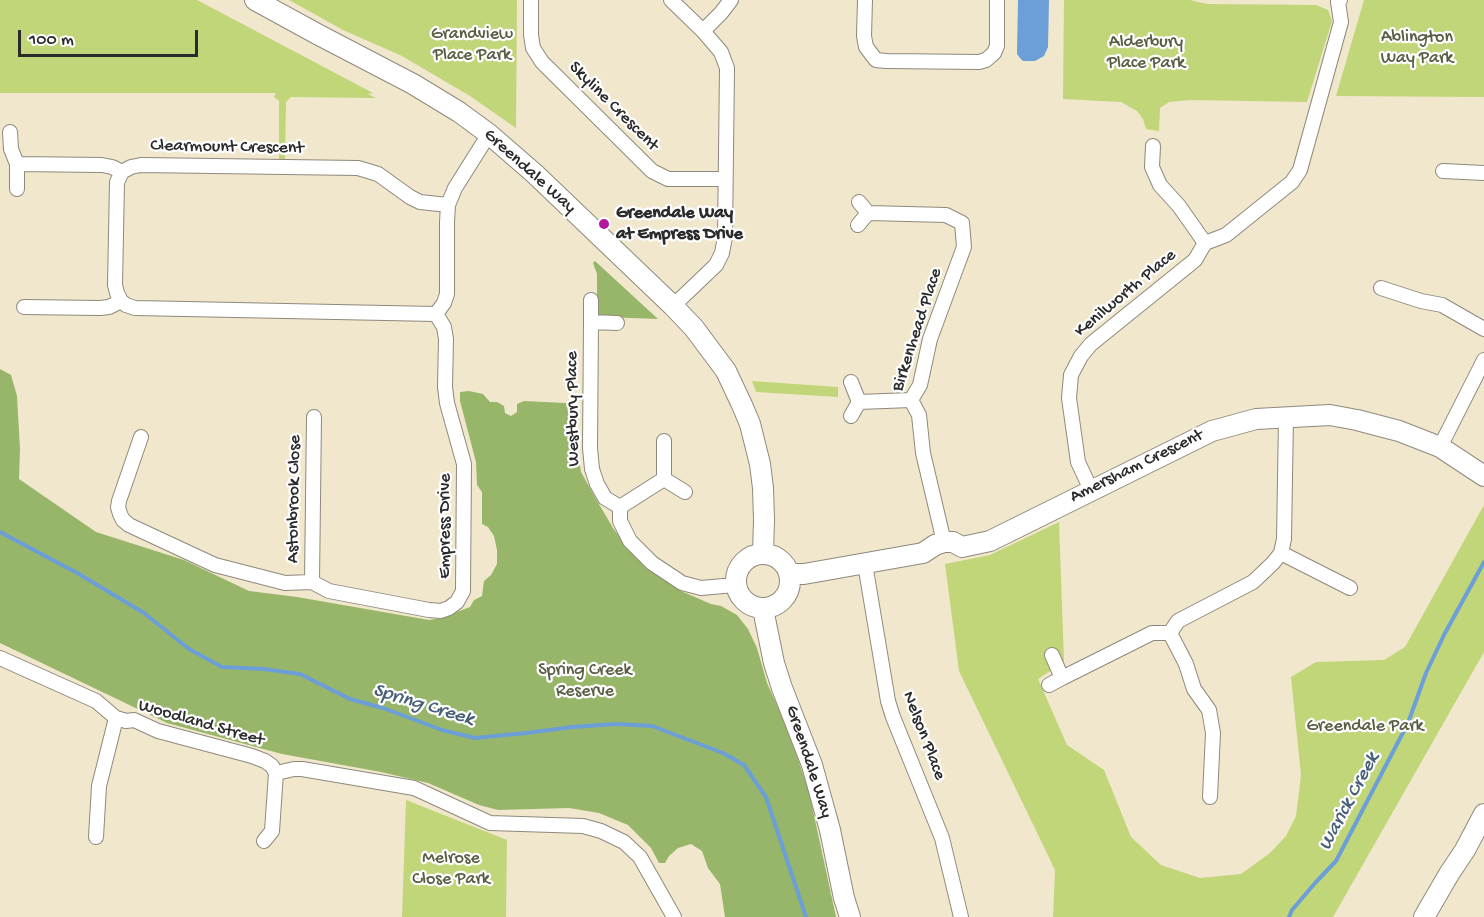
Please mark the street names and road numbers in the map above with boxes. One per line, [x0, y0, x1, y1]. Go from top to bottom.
street label: Skyline Crescent [563, 57, 663, 157]
street label: Greendale Way [478, 125, 580, 219]
street label: Clearmount Crescent [150, 136, 304, 160]
street label: Kenilworth Place [1071, 245, 1181, 343]
street label: Birkenhead Place [888, 266, 948, 394]
street label: Westbury Place [562, 351, 586, 467]
street label: Amersham Crescent [1067, 425, 1207, 509]
street label: Astonbrook Close [283, 435, 307, 563]
street label: Empress Drive [435, 473, 457, 579]
street label: Nelson Place [896, 689, 950, 783]
street label: Woodland Street [136, 696, 266, 752]
street label: Greendale Way [780, 703, 836, 821]

